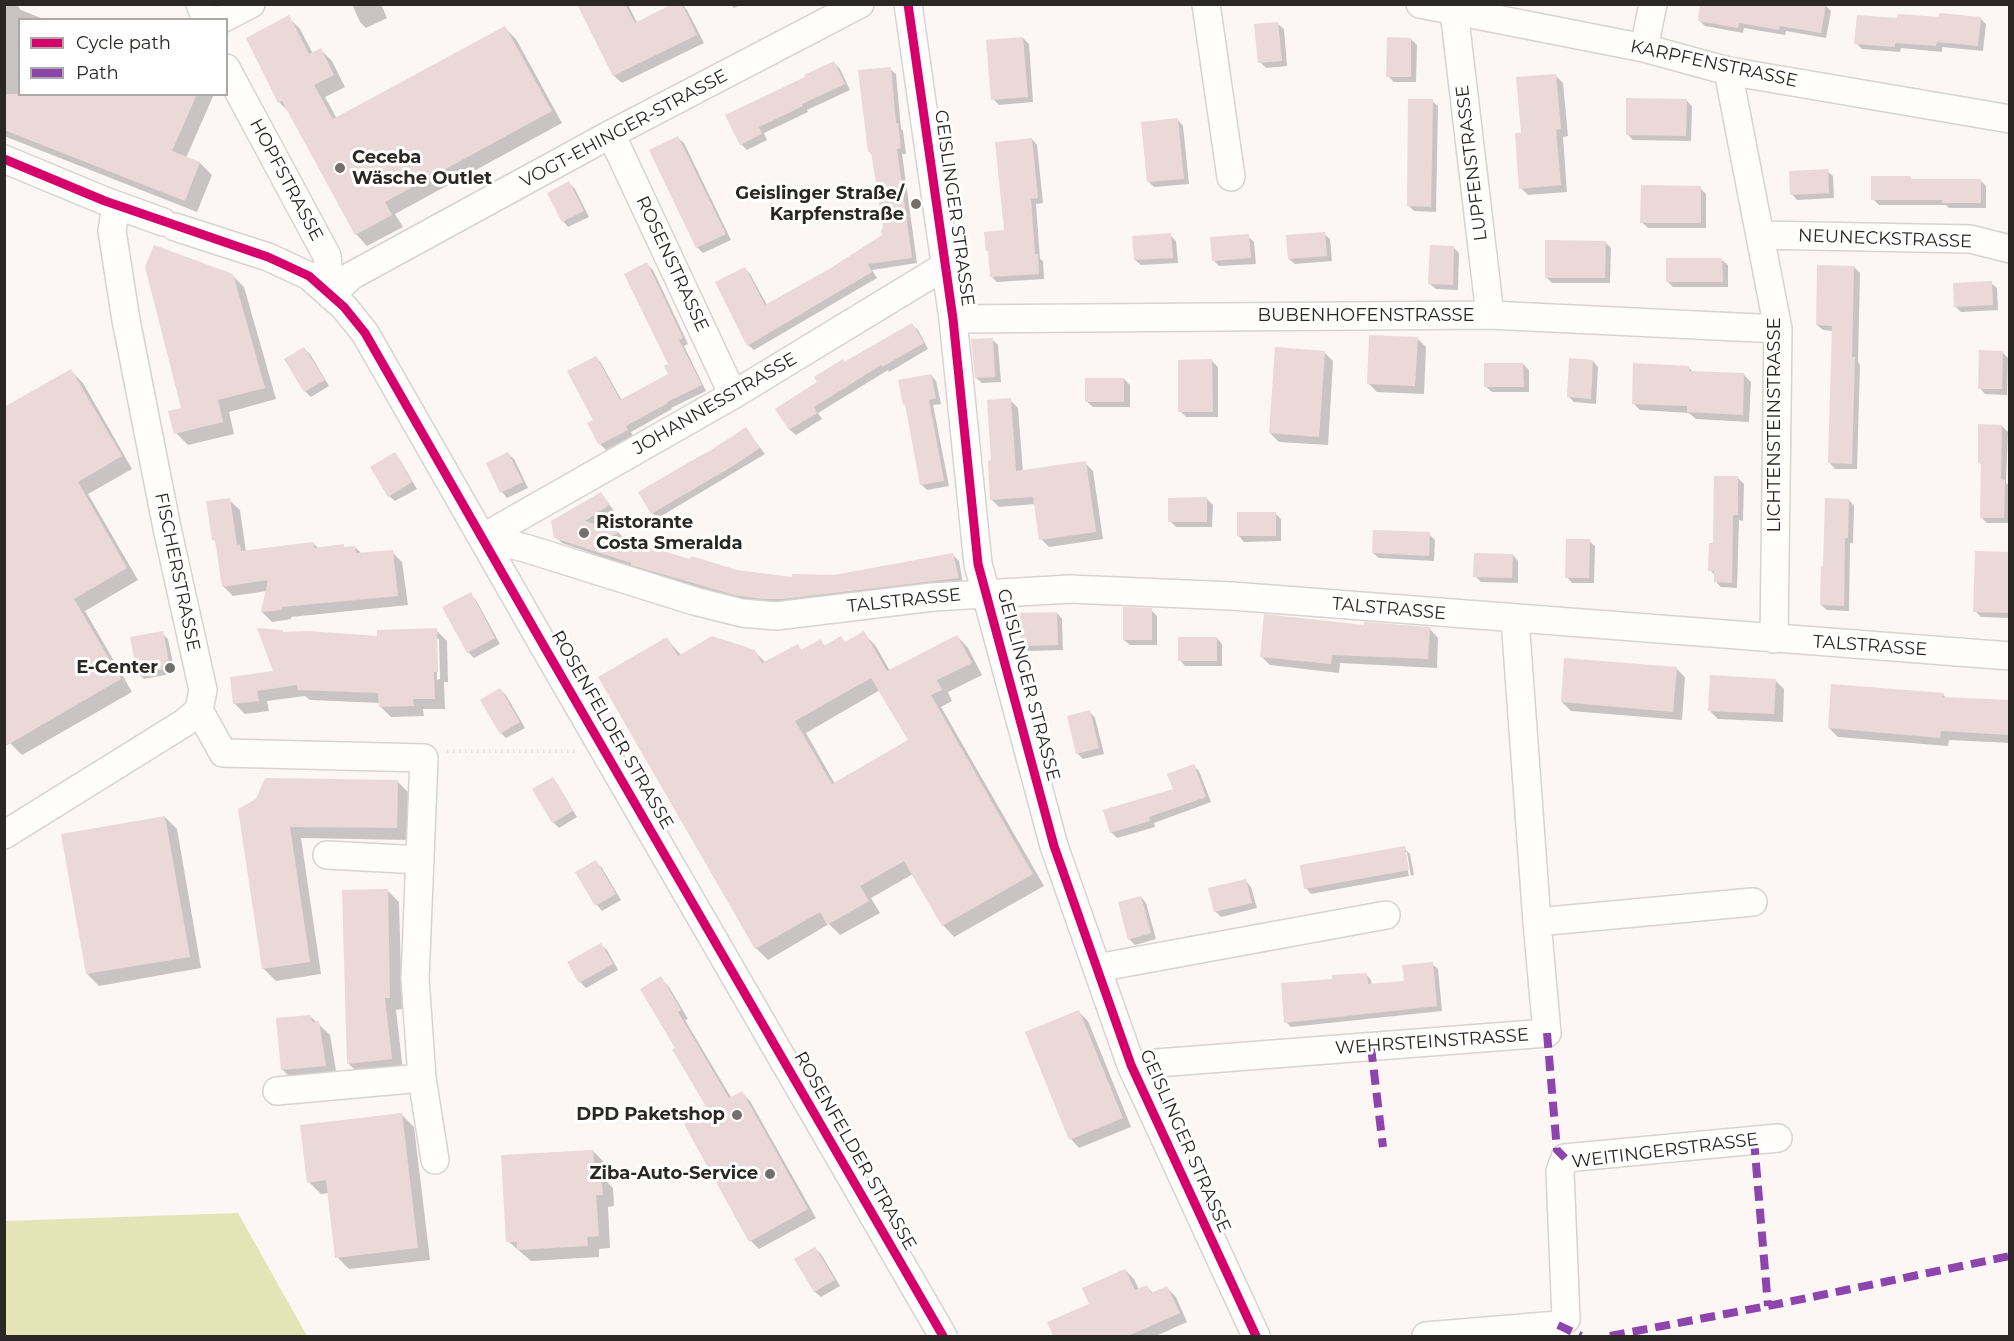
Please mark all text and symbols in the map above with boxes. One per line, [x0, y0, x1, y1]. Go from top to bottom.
legend [18, 18, 228, 96]
text: Cycle path [76, 32, 171, 54]
street label: KARPFENSTRASSE [1628, 36, 1800, 92]
text: Path [76, 62, 119, 84]
street label: VOGT-EHINGER-STRASSE [517, 65, 731, 193]
street label: LUPFENSTRASSE [1452, 84, 1492, 242]
street label: GEISLINGER STRASSE [930, 108, 978, 308]
street label: HOPFSTRASSE [245, 115, 327, 245]
place label: Ceceba Wäsche Outlet [352, 147, 492, 190]
marker: Ceceba Wäsche Outlet [333, 161, 347, 175]
place label: Geislinger Straße/ Karpfenstraße [735, 183, 904, 226]
street label: ROSENSTRASSE [631, 193, 713, 335]
marker: Geislinger Straße/ Karpfenstraße [909, 197, 923, 211]
street label: NEUNECKSTRASSE [1798, 225, 1972, 253]
street label: BUBENHOFENSTRASSE [1257, 305, 1475, 327]
street label: LICHTENSTEINSTRASSE [1764, 317, 1786, 533]
street label: JOHANNESSTRASSE [629, 348, 801, 460]
street label: FISCHERSTRASSE [150, 491, 204, 653]
place label: Ristorante Costa Smeralda [596, 512, 743, 554]
marker: Ristorante Costa Smeralda [577, 526, 591, 540]
street label: TALSTRASSE [846, 584, 962, 618]
street label: GEISLINGER STRASSE [992, 587, 1064, 783]
street label: TALSTRASSE [1331, 593, 1447, 625]
street label: ROSENFELDER STRASSE [546, 627, 678, 833]
street label: TALSTRASSE [1812, 631, 1928, 661]
place label: E-Center [76, 657, 158, 679]
marker: E-Center [163, 661, 177, 675]
street label: WEHRSTEINSTRASSE [1334, 1024, 1530, 1060]
street label: GEISLINGER STRASSE [1135, 1046, 1235, 1236]
street label: ROSENFELDER STRASSE [789, 1048, 921, 1254]
place label: DPD Paketshop [576, 1104, 725, 1126]
marker: DPD Paketshop [730, 1108, 744, 1122]
street label: WEITINGERSTRASSE [1570, 1129, 1760, 1173]
place label: Ziba-Auto-Service [590, 1163, 758, 1185]
marker: Ziba-Auto-Service [763, 1167, 777, 1181]

